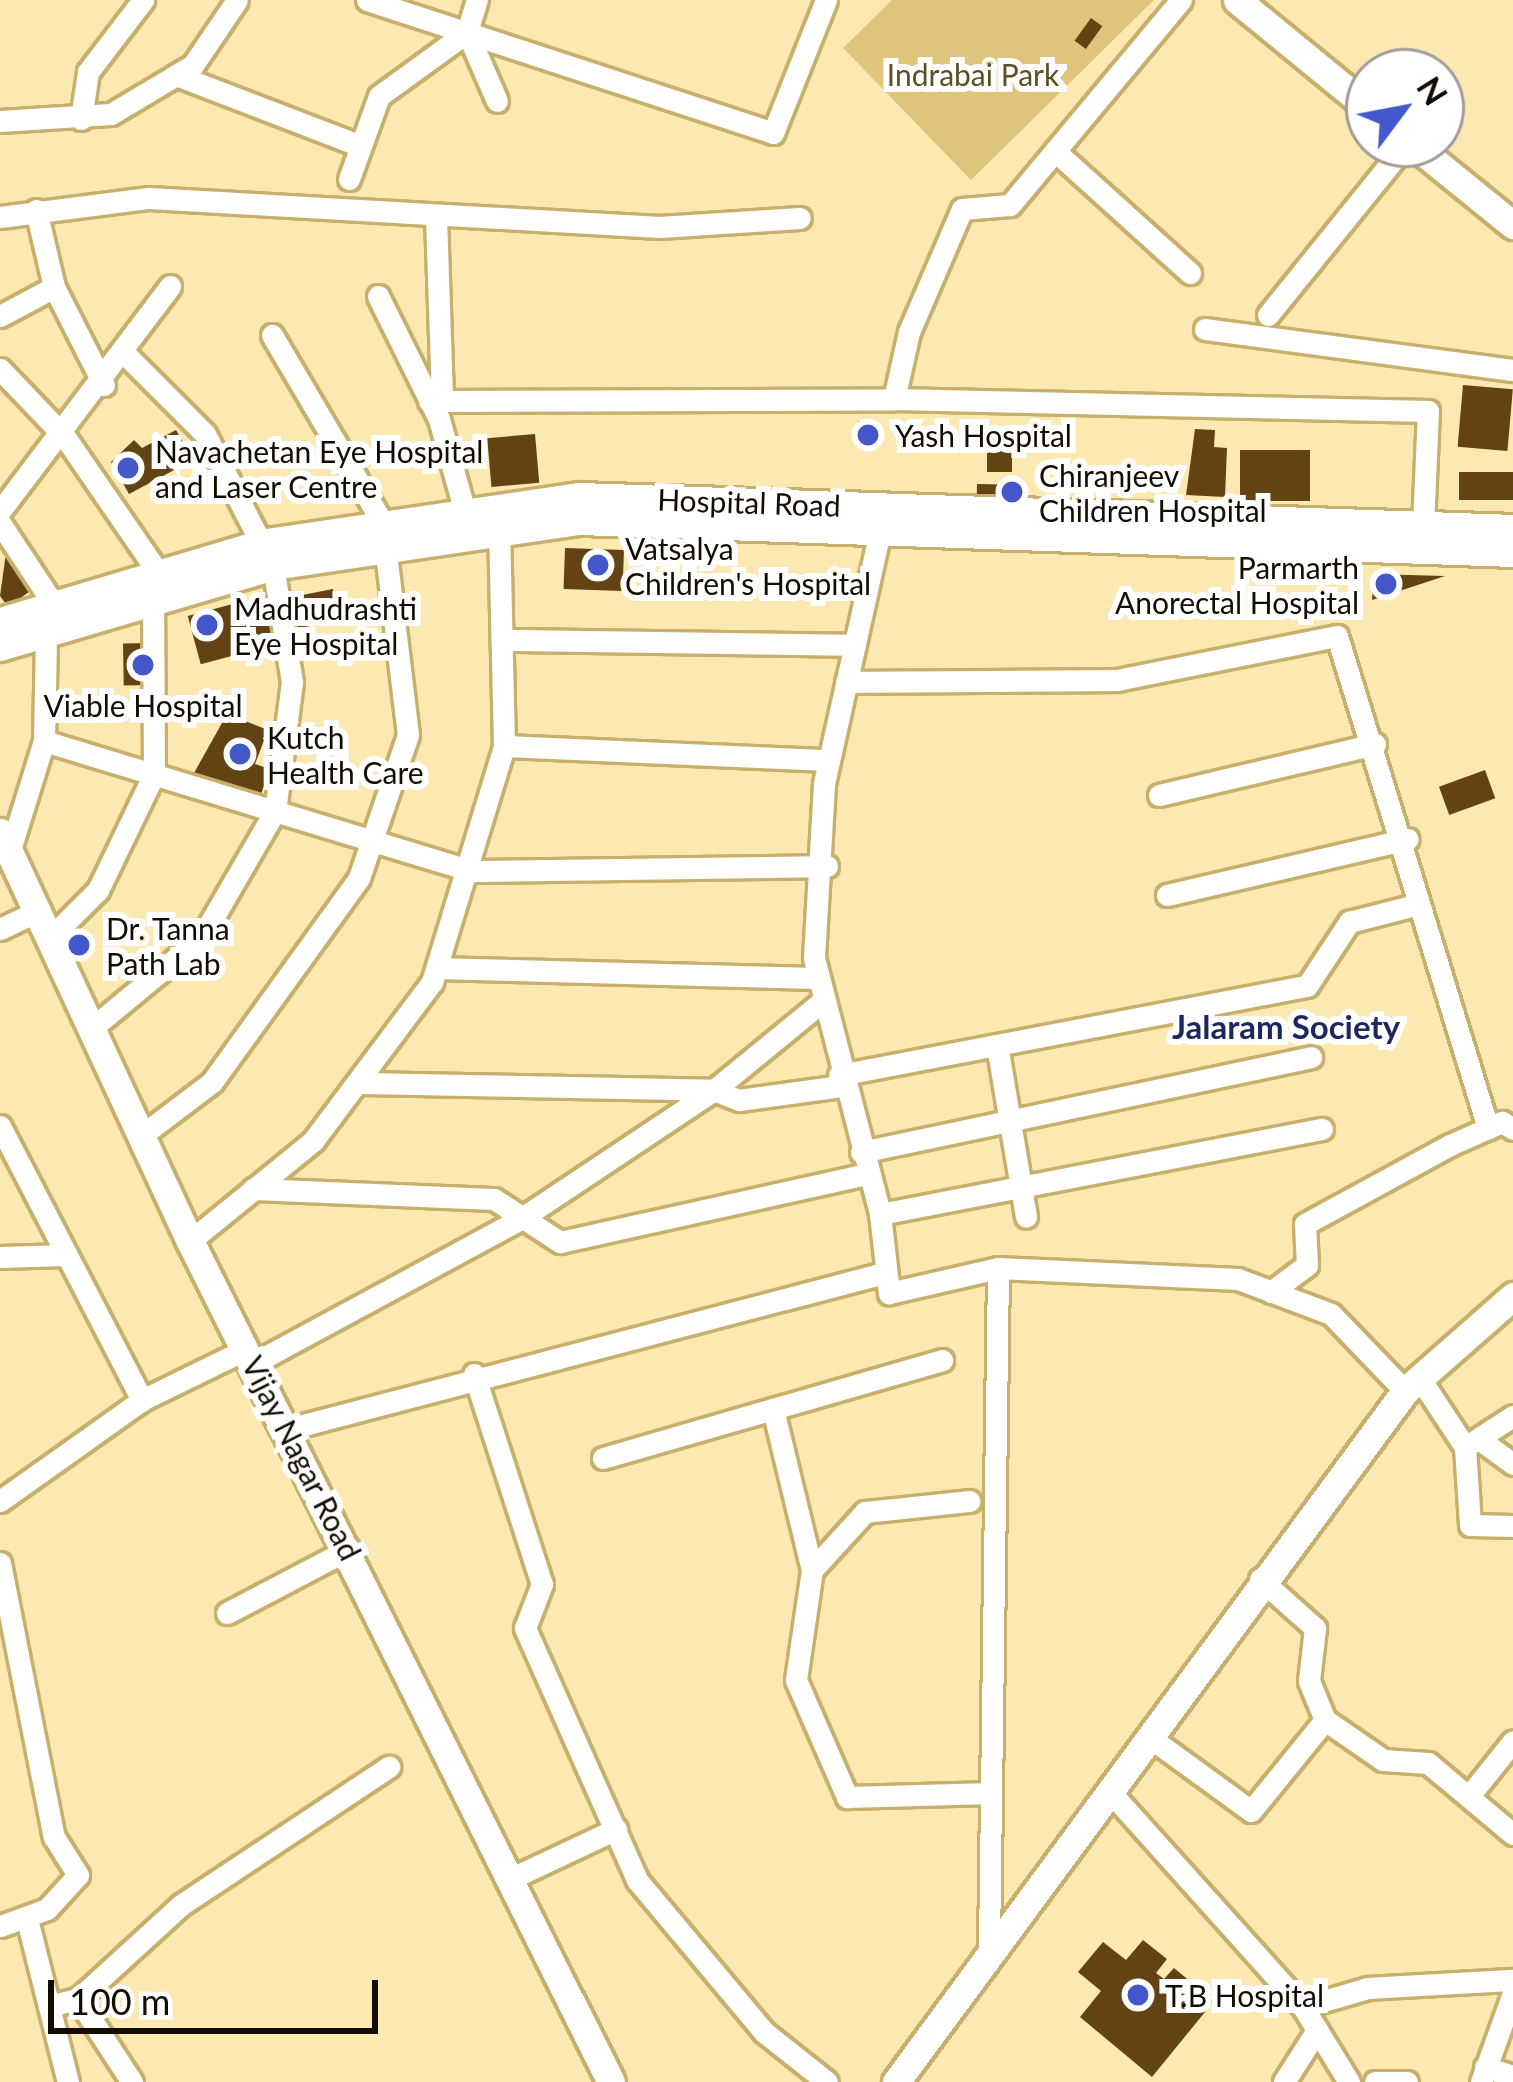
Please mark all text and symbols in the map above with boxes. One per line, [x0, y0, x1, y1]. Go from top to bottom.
north arrow [1345, 48, 1465, 168]
park label: Indrabai Park [887, 56, 1059, 92]
text: N [1409, 69, 1457, 112]
place label: Yash Hospital [895, 417, 1072, 453]
marker: Yash Hospital [852, 419, 884, 451]
place label: Navachetan Eye Hospital and Laser Centre [155, 433, 483, 504]
marker: Navachetan Eye Hospital and Laser Centre [112, 452, 144, 484]
place label: Chiranjeev Children Hospital [1039, 457, 1267, 528]
marker: Chiranjeev Children Hospital [996, 476, 1028, 508]
street label: Hospital Road [657, 481, 841, 523]
place label: Vatsalya Children's Hospital [625, 530, 871, 600]
marker: Vatsalya Children's Hospital [582, 549, 614, 581]
place label: Parmarth Anorectal Hospital [1115, 549, 1359, 620]
marker: Parmarth Anorectal Hospital [1370, 568, 1402, 600]
place label: Madhudrashti Eye Hospital [234, 590, 417, 660]
marker: Madhudrashti Eye Hospital [191, 609, 223, 641]
marker: Viable Hospital [127, 649, 159, 681]
place label: Viable Hospital [43, 687, 243, 723]
place label: Kutch Health Care [267, 719, 424, 789]
marker: Kutch Health Care [224, 738, 256, 770]
place label: Dr. Tanna Path Lab [106, 910, 231, 980]
marker: Dr. Tanna Path Lab [63, 929, 95, 961]
district label: Jalaram Society [1172, 1007, 1400, 1047]
street label: Vijay Nagar Road [235, 1349, 369, 1567]
scale bar [54, 1956, 384, 2030]
place label: T.B Hospital [1165, 1977, 1324, 2013]
text: 100 m [69, 1979, 170, 2023]
marker: T.B Hospital [1122, 1979, 1154, 2011]

